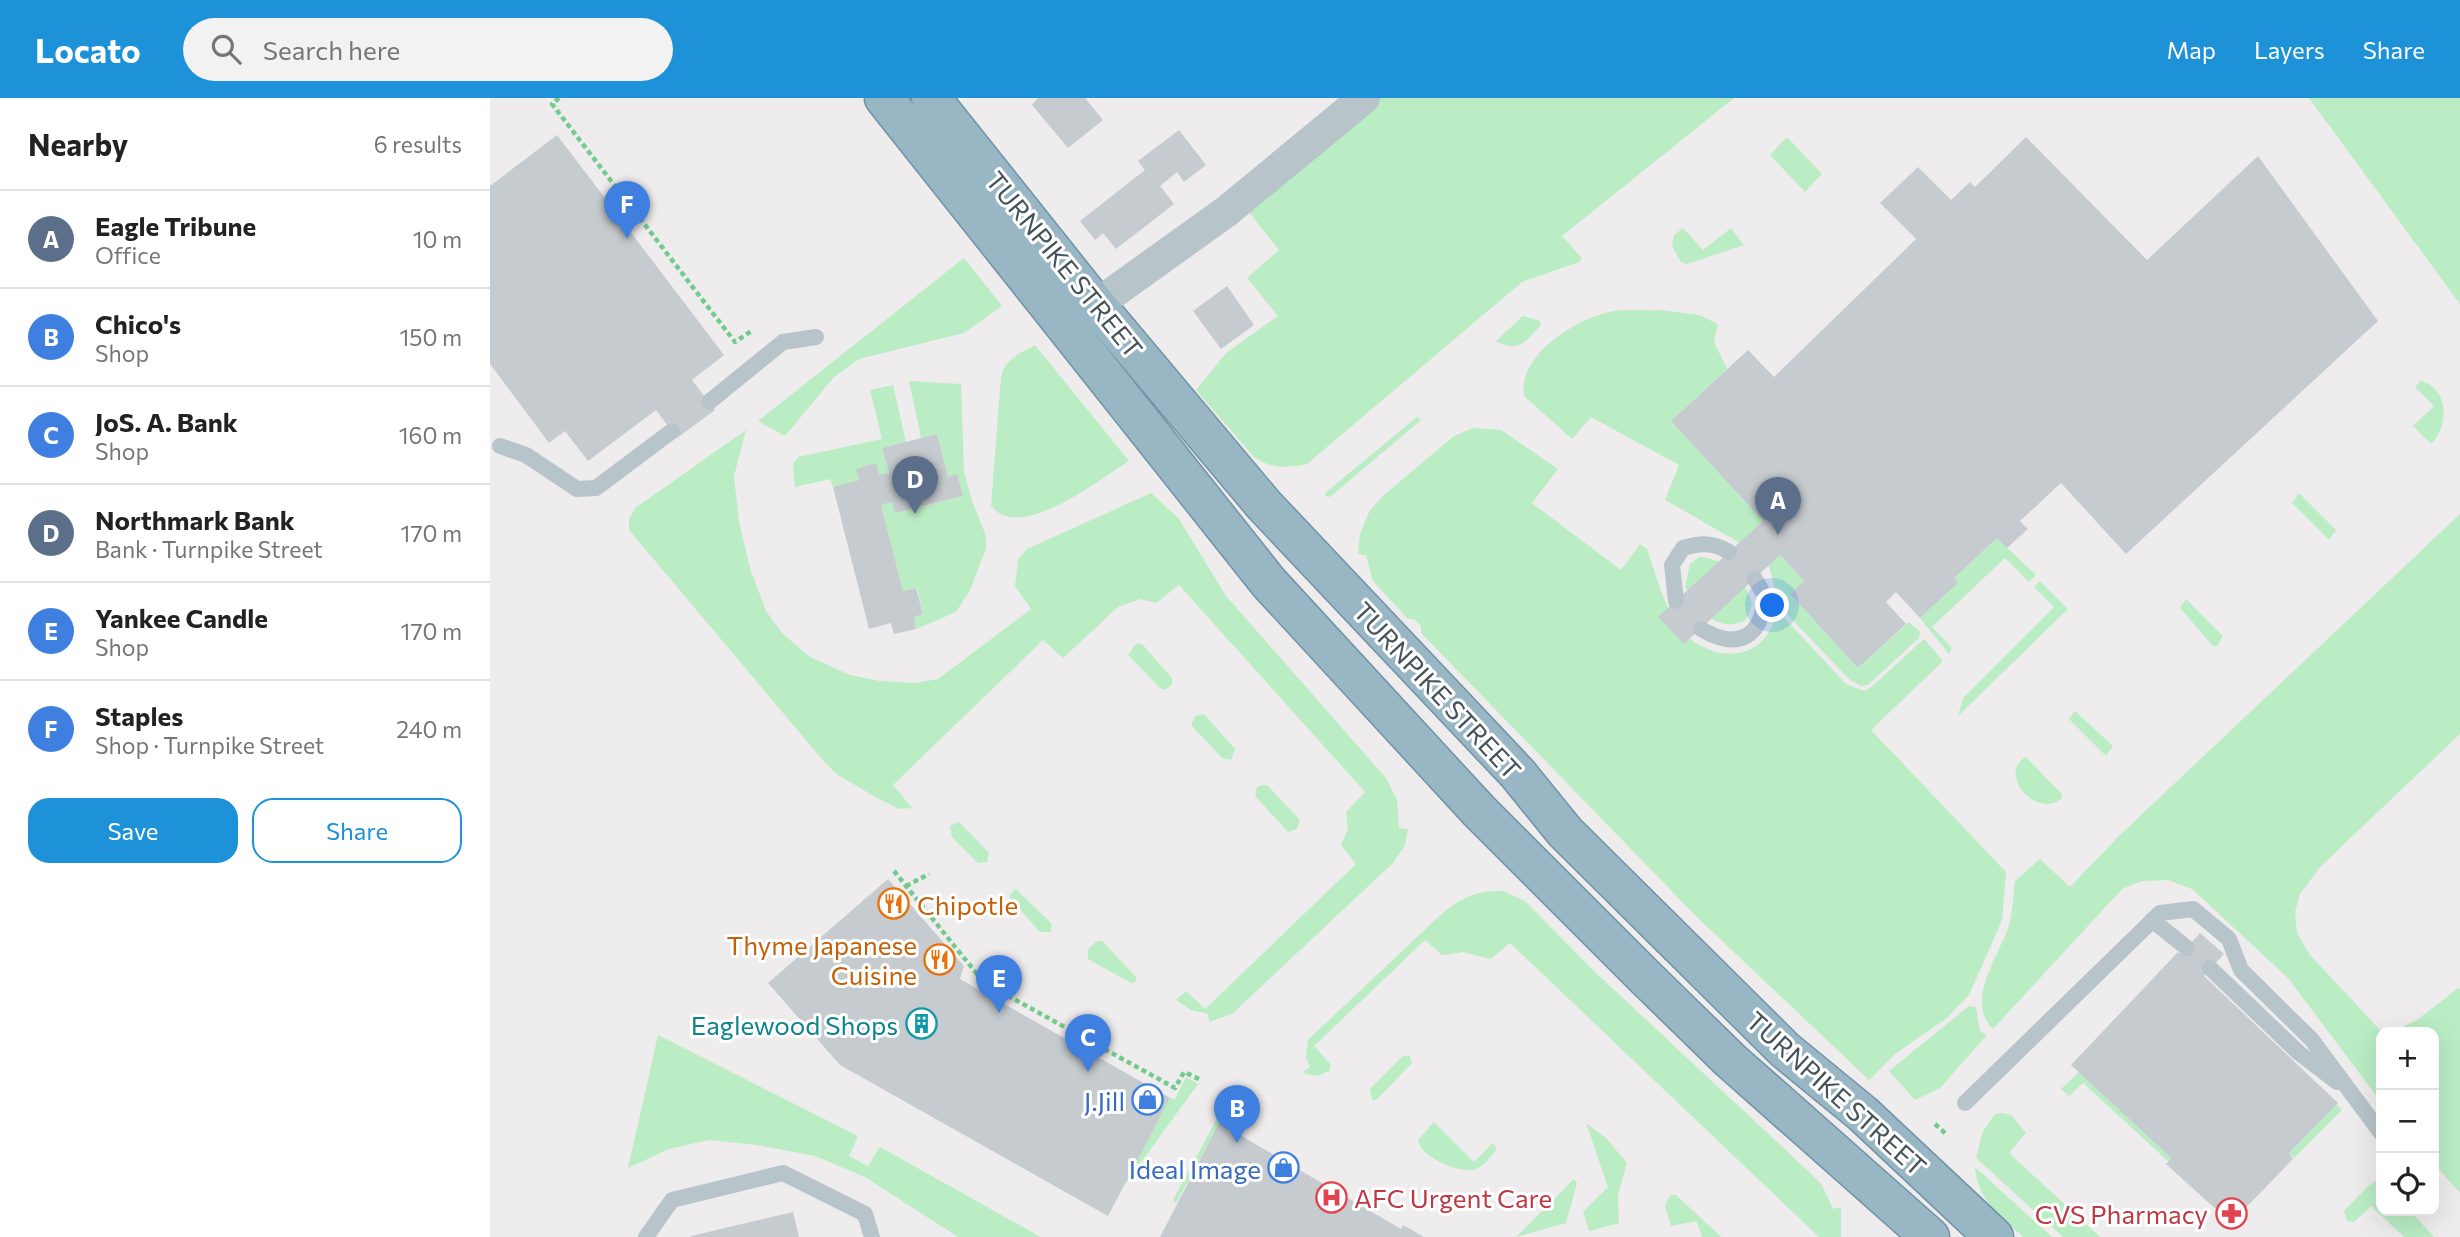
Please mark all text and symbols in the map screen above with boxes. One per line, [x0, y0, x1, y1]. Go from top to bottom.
search box [183, 18, 673, 81]
text: Locato [35, 29, 141, 70]
icon: search [207, 30, 245, 68]
text: Search here [263, 34, 400, 65]
text: Map [2167, 35, 2216, 64]
text: Layers [2254, 35, 2325, 64]
text: Share [2363, 35, 2425, 64]
text: Nearby [28, 125, 128, 162]
text: 6 results [374, 130, 462, 158]
street label: TURNPIKE STREET [980, 165, 1150, 363]
pin: F [604, 181, 650, 239]
text: Eagle Tribune [95, 210, 256, 241]
text: A [43, 225, 59, 253]
text: 10 m [413, 225, 462, 253]
text: Office [95, 241, 161, 269]
text: Chico's [95, 308, 181, 339]
text: B [43, 323, 59, 351]
text: 150 m [399, 323, 462, 351]
text: Shop [95, 339, 149, 367]
text: JoS. A. Bank [95, 406, 238, 437]
text: C [43, 421, 59, 449]
text: 160 m [399, 421, 462, 449]
text: Shop [95, 437, 149, 465]
pin: D [892, 456, 938, 514]
pin: A [1755, 477, 1801, 535]
text: Northmark Bank [95, 504, 295, 535]
text: D [43, 519, 59, 547]
text: 170 m [401, 519, 462, 547]
text: Bank · Turnpike Street [95, 535, 323, 563]
your location [1755, 588, 1789, 622]
street label: TURNPIKE STREET [1348, 595, 1528, 785]
text: Yankee Candle [95, 602, 268, 633]
text: E [44, 617, 58, 645]
text: 170 m [401, 617, 462, 645]
text: Shop [95, 633, 149, 661]
text: Staples [95, 700, 183, 731]
text: F [44, 715, 58, 743]
text: 240 m [396, 715, 462, 743]
text: Shop · Turnpike Street [95, 731, 324, 759]
button: Save [28, 798, 238, 863]
button: Share [252, 798, 462, 863]
restaurant icon: Chipotle [877, 887, 911, 921]
place label: Chipotle [917, 889, 1018, 920]
place label: Thyme Japanese Cuisine [727, 929, 917, 990]
restaurant icon: Thyme Japanese Cuisine [923, 942, 957, 976]
pin: E [976, 955, 1022, 1013]
street label: TURNPIKE STREET [1741, 1004, 1933, 1182]
building icon: Eaglewood Shops [904, 1007, 938, 1041]
place label: Eaglewood Shops [691, 1009, 898, 1040]
pin: C [1065, 1014, 1111, 1072]
map controls [2376, 1027, 2439, 1216]
button: + [2376, 1027, 2439, 1090]
shop icon: J.Jill [1131, 1083, 1165, 1117]
place label: J.Jill [1084, 1085, 1125, 1116]
pin: B [1214, 1085, 1260, 1143]
button: − [2376, 1090, 2439, 1153]
shop icon: Ideal Image [1267, 1151, 1301, 1185]
place label: Ideal Image [1129, 1153, 1261, 1184]
button: locate [2376, 1153, 2439, 1216]
hospital icon: AFC Urgent Care [1314, 1180, 1348, 1214]
place label: AFC Urgent Care [1354, 1182, 1552, 1213]
pharmacy icon: CVS Pharmacy [2214, 1196, 2248, 1230]
place label: CVS Pharmacy [2035, 1198, 2208, 1229]

